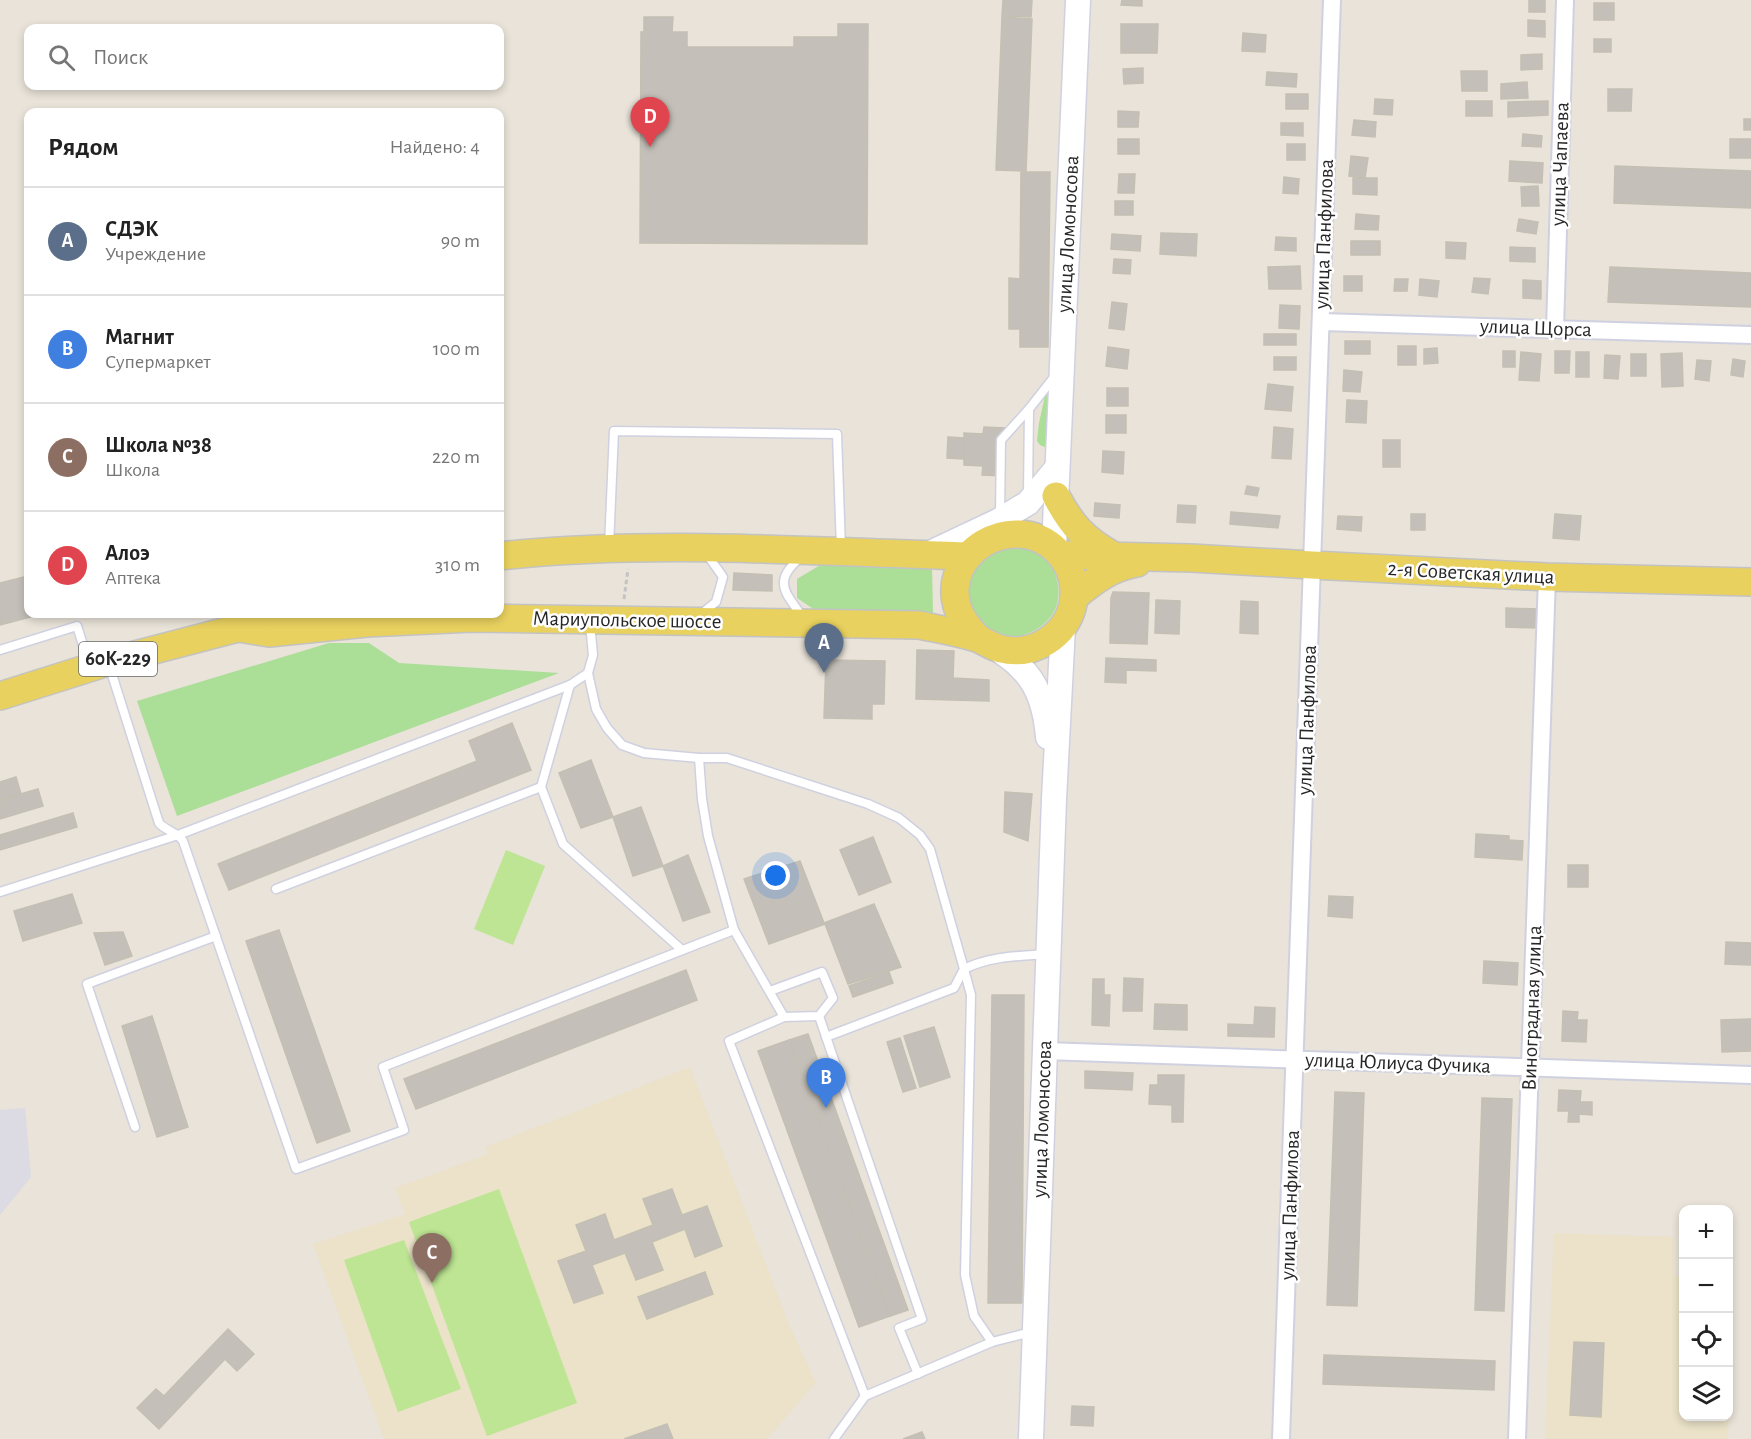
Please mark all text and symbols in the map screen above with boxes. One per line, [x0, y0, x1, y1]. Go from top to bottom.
search box [24, 24, 504, 90]
icon: search [45, 41, 78, 74]
text: Поиск [93, 46, 148, 68]
pin: D [630, 98, 670, 147]
street label: улица Чапаева [1547, 101, 1573, 227]
text: Рядом [48, 134, 119, 160]
text: Найдено: 4 [390, 137, 480, 157]
street label: улица Ломоносова [1053, 154, 1083, 314]
street label: улица Панфилова [1311, 158, 1337, 310]
text: СДЭК [105, 218, 158, 240]
text: A [62, 231, 74, 251]
text: 90 m [441, 231, 480, 251]
text: Учреждение [105, 244, 206, 264]
street label: улица Щорса [1479, 316, 1593, 340]
text: Магнит [105, 326, 174, 348]
text: B [62, 339, 73, 359]
text: 100 m [433, 339, 480, 359]
text: Супермаркет [105, 352, 211, 372]
text: Школа №38 [105, 434, 212, 456]
text: C [62, 447, 73, 467]
text: 220 m [432, 447, 480, 467]
text: Школа [105, 460, 160, 480]
text: Алоэ [105, 542, 150, 564]
text: D [61, 555, 74, 575]
text: 310 m [435, 555, 480, 575]
street label: 2-я Советская улица [1387, 558, 1555, 588]
text: Аптека [105, 568, 161, 588]
street label: Мариупольское шоссе [532, 608, 722, 632]
pin: A [804, 624, 844, 673]
road number: 60К-229 [79, 642, 157, 676]
street label: улица Панфилова [1294, 644, 1320, 796]
your location [761, 861, 790, 890]
street label: Виноградная улица [1519, 925, 1545, 1091]
street label: улица Ломоносова [1029, 1040, 1055, 1199]
street label: улица Юлиуса Фучика [1304, 1049, 1492, 1077]
pin: B [806, 1058, 846, 1108]
street label: улица Панфилова [1277, 1129, 1303, 1281]
map controls [1679, 1205, 1733, 1421]
button: + [1679, 1205, 1733, 1259]
pin: C [412, 1234, 452, 1283]
button: − [1679, 1259, 1733, 1313]
button: locate [1679, 1313, 1733, 1367]
button: layers [1679, 1367, 1733, 1421]

